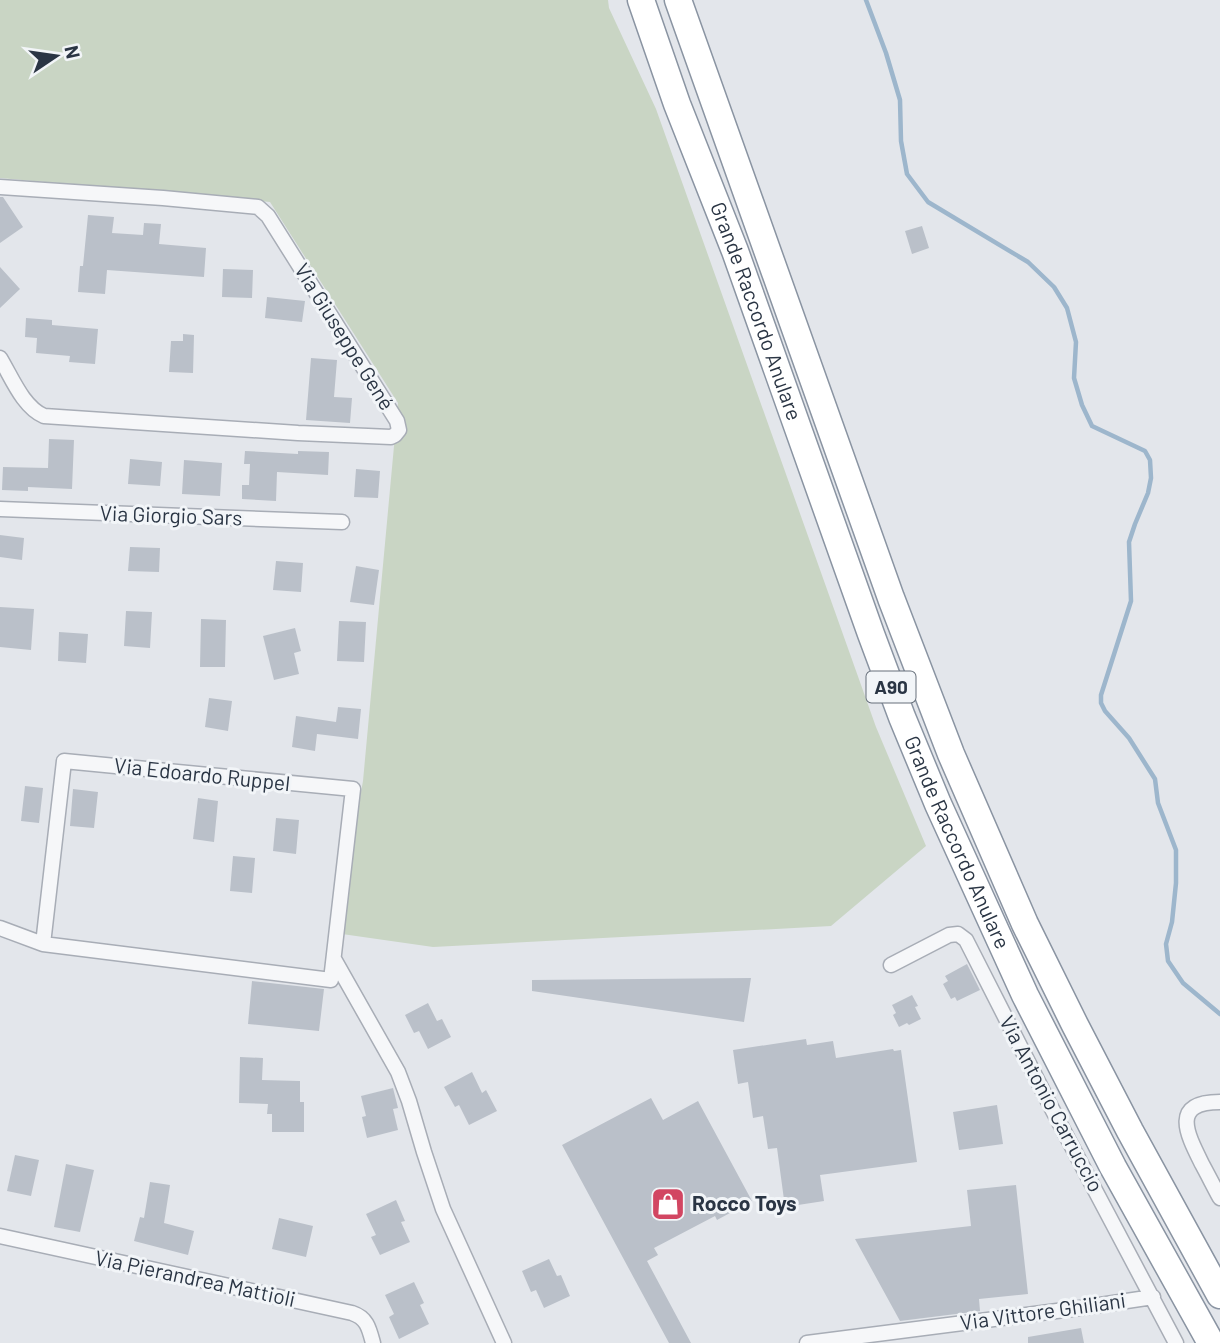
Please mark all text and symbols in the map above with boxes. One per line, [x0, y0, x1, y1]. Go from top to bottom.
north arrow [21, 21, 91, 91]
text: N [60, 43, 86, 61]
street label: Grande Raccordo Anulare [706, 198, 808, 423]
street label: Via Giuseppe Gené [290, 258, 400, 414]
street label: Via Giorgio Sars [99, 500, 243, 529]
road number: A90 [866, 672, 916, 702]
street label: Grande Raccordo Anulare [900, 732, 1016, 952]
street label: Via Edoardo Ruppel [113, 752, 291, 795]
street label: Via Antonio Carruccio [995, 1011, 1109, 1196]
shop icon: Rocco Toys [649, 1185, 687, 1223]
place label: Rocco Toys [692, 1190, 797, 1215]
street label: Via Pierandrea Mattioli [93, 1244, 298, 1311]
street label: Via Vittore Ghiliani [958, 1287, 1127, 1335]

